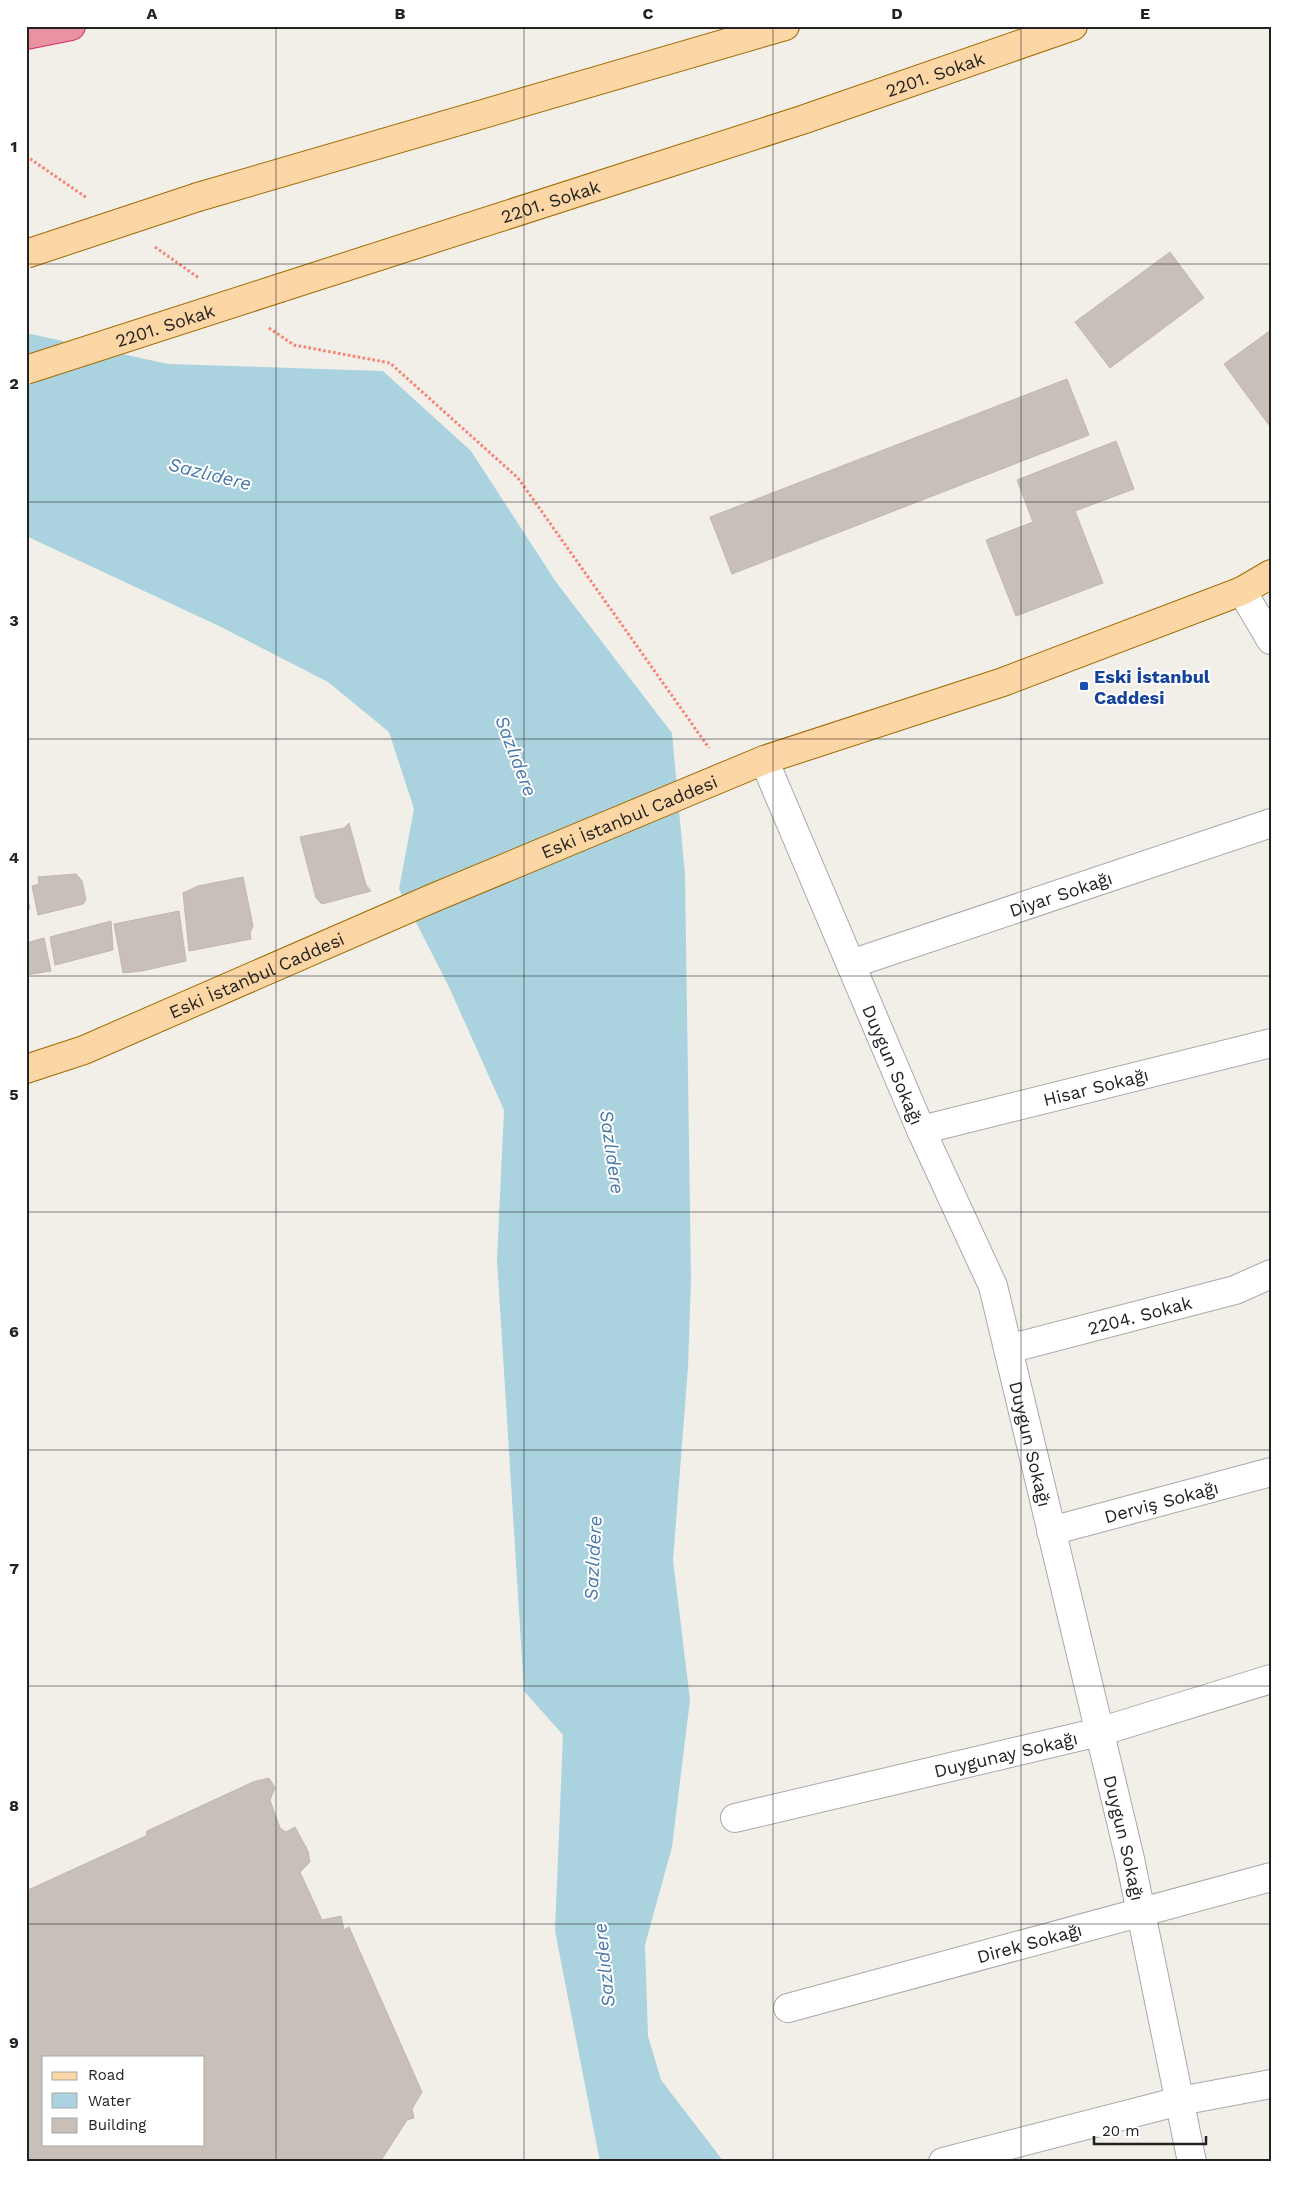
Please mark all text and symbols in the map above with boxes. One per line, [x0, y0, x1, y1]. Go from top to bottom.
text: A [147, 4, 158, 23]
text: B [395, 4, 406, 23]
text: C [643, 4, 654, 23]
text: D [891, 4, 903, 23]
text: E [1140, 4, 1150, 23]
street label: 2201. Sokak [883, 47, 987, 101]
text: 1 [11, 137, 17, 156]
street label: 2201. Sokak [498, 175, 603, 227]
street label: 2201. Sokak [113, 299, 217, 351]
text: 2 [9, 374, 19, 393]
water label: Sazlıdere [166, 453, 254, 495]
text: 3 [9, 611, 19, 630]
place label: Eski İstanbul Caddesi [1094, 666, 1210, 708]
marker: Eski İstanbul Caddesi [1078, 680, 1090, 692]
water label: Sazlıdere [490, 712, 542, 800]
street label: Eski İstanbul Caddesi [538, 770, 720, 862]
text: 4 [9, 848, 19, 867]
street label: Diyar Sokağı [1006, 867, 1115, 921]
street label: Eski İstanbul Caddesi [165, 928, 347, 1022]
street label: Duygun Sokağı [859, 1002, 928, 1128]
street label: Hisar Sokağı [1041, 1063, 1151, 1110]
text: 5 [9, 1085, 19, 1104]
water label: Sazlıdere [595, 1108, 629, 1196]
street label: 2204. Sokak [1085, 1291, 1194, 1338]
text: 6 [9, 1322, 19, 1341]
street label: Duygun Sokağı [1006, 1379, 1056, 1509]
street label: Derviş Sokağı [1102, 1476, 1221, 1527]
water label: Sazlıdere [579, 1515, 607, 1601]
text: 7 [9, 1559, 19, 1578]
street label: Duygunay Sokağı [932, 1727, 1079, 1781]
street label: Duygun Sokağı [1100, 1773, 1149, 1903]
text: 8 [9, 1796, 19, 1815]
street label: Direk Sokağı [974, 1918, 1084, 1967]
water label: Sazlıdere [588, 1922, 620, 2008]
text: 9 [9, 2033, 19, 2052]
legend [42, 2056, 205, 2146]
text: Road [88, 2066, 125, 2084]
text: Water [88, 2092, 131, 2110]
scale bar [1094, 2113, 1207, 2145]
text: Building [88, 2116, 146, 2134]
text: 20 m [1102, 2122, 1140, 2140]

